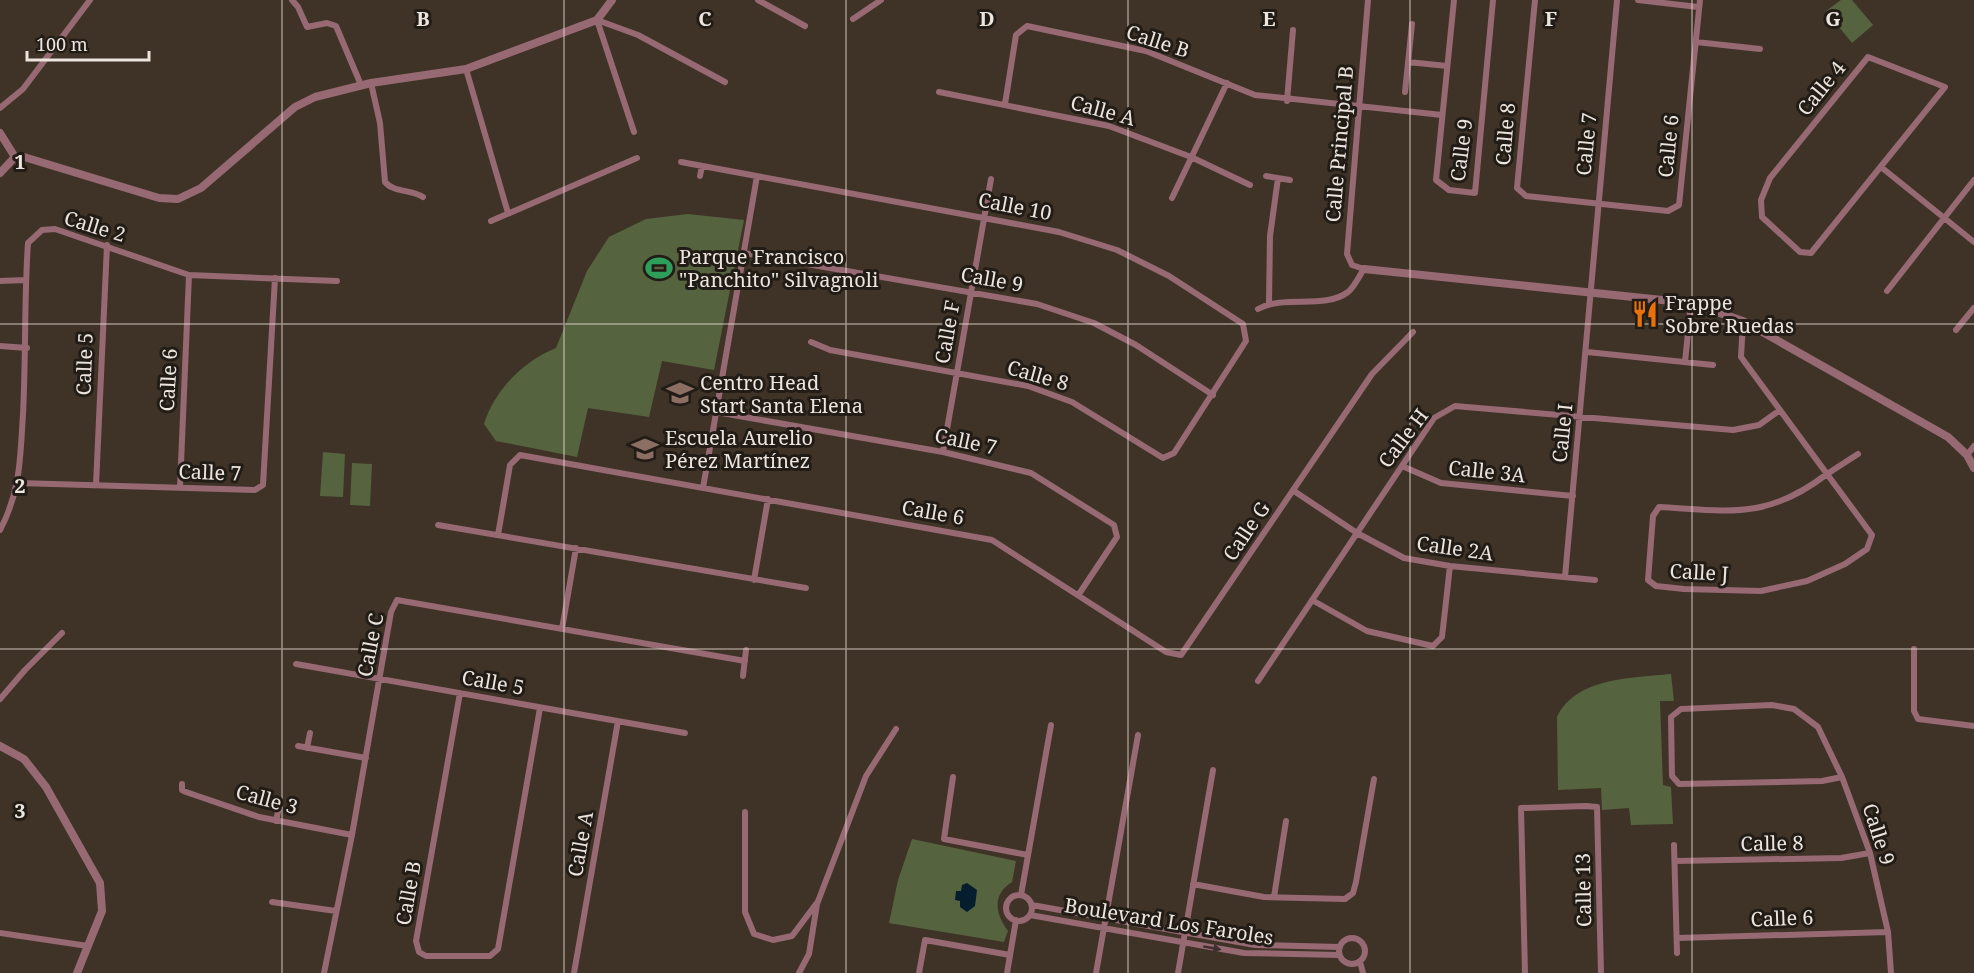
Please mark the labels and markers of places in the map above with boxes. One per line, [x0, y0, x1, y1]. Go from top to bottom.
place label: Parque Francisco "Panchito" Silvagnoli [679, 243, 879, 293]
sports icon: Parque Francisco "Panchito" Silvagnoli [644, 253, 674, 283]
place label: Frappe Sobre Ruedas [1665, 289, 1794, 339]
restaurant icon: Frappe Sobre Ruedas [1630, 299, 1660, 329]
place label: Centro Head Start Santa Elena [700, 369, 863, 419]
school or university icon: Centro Head Start Santa Elena [665, 378, 695, 408]
place label: Escuela Aurelio Pérez Martínez [665, 424, 813, 474]
school or university icon: Escuela Aurelio Pérez Martínez [630, 434, 660, 464]

